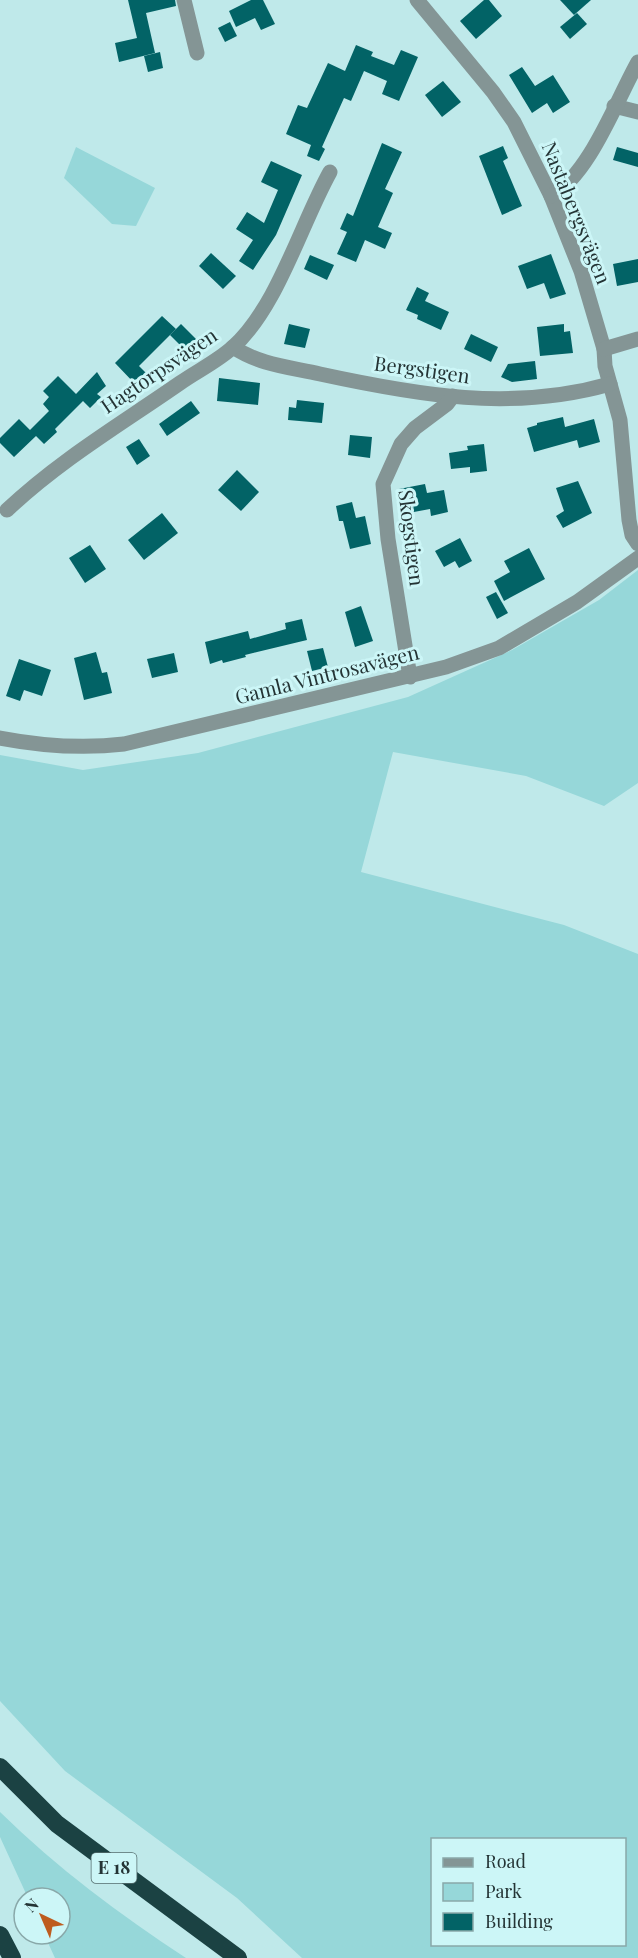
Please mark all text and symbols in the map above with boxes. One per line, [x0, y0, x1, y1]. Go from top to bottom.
street label: Nastabergsvägen [537, 137, 618, 288]
street label: Hagtorpsvägen [95, 321, 222, 419]
street label: Bergstigen [373, 348, 472, 389]
street label: Skogstigen [393, 488, 432, 588]
street label: Gamla Vintrosavägen [232, 638, 421, 709]
legend [431, 1838, 626, 1946]
text: Road [485, 1849, 526, 1873]
road number: E 18 [92, 1853, 136, 1883]
text: Park [485, 1879, 522, 1903]
north arrow [12, 1886, 72, 1946]
text: N [20, 1893, 43, 1916]
text: Building [485, 1909, 553, 1933]

